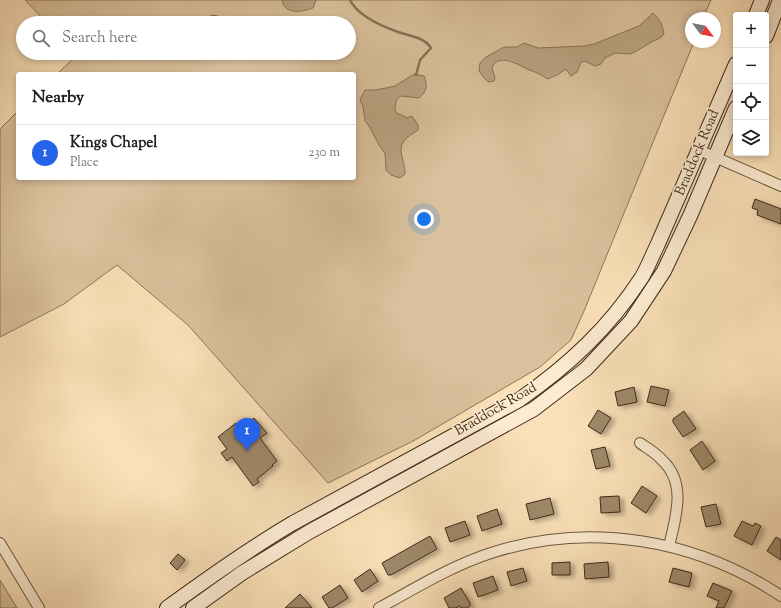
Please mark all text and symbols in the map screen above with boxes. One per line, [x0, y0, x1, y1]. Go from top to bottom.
north arrow [685, 12, 721, 48]
map controls [733, 12, 769, 156]
button: + [733, 12, 769, 48]
search box [16, 16, 356, 60]
icon: search [30, 27, 52, 49]
text: Search here [62, 28, 137, 49]
button: − [733, 48, 769, 84]
button: locate [733, 84, 769, 120]
text: Nearby [32, 86, 84, 110]
street label: Braddock Road [671, 107, 725, 199]
button: layers [733, 120, 769, 156]
text: Kings Chapel [70, 133, 157, 154]
text: 1 [43, 144, 47, 162]
text: 230 m [308, 144, 340, 162]
text: Place [70, 154, 99, 172]
your location [414, 209, 434, 229]
street label: Braddock Road [451, 378, 541, 442]
pin: 1 [234, 418, 260, 451]

